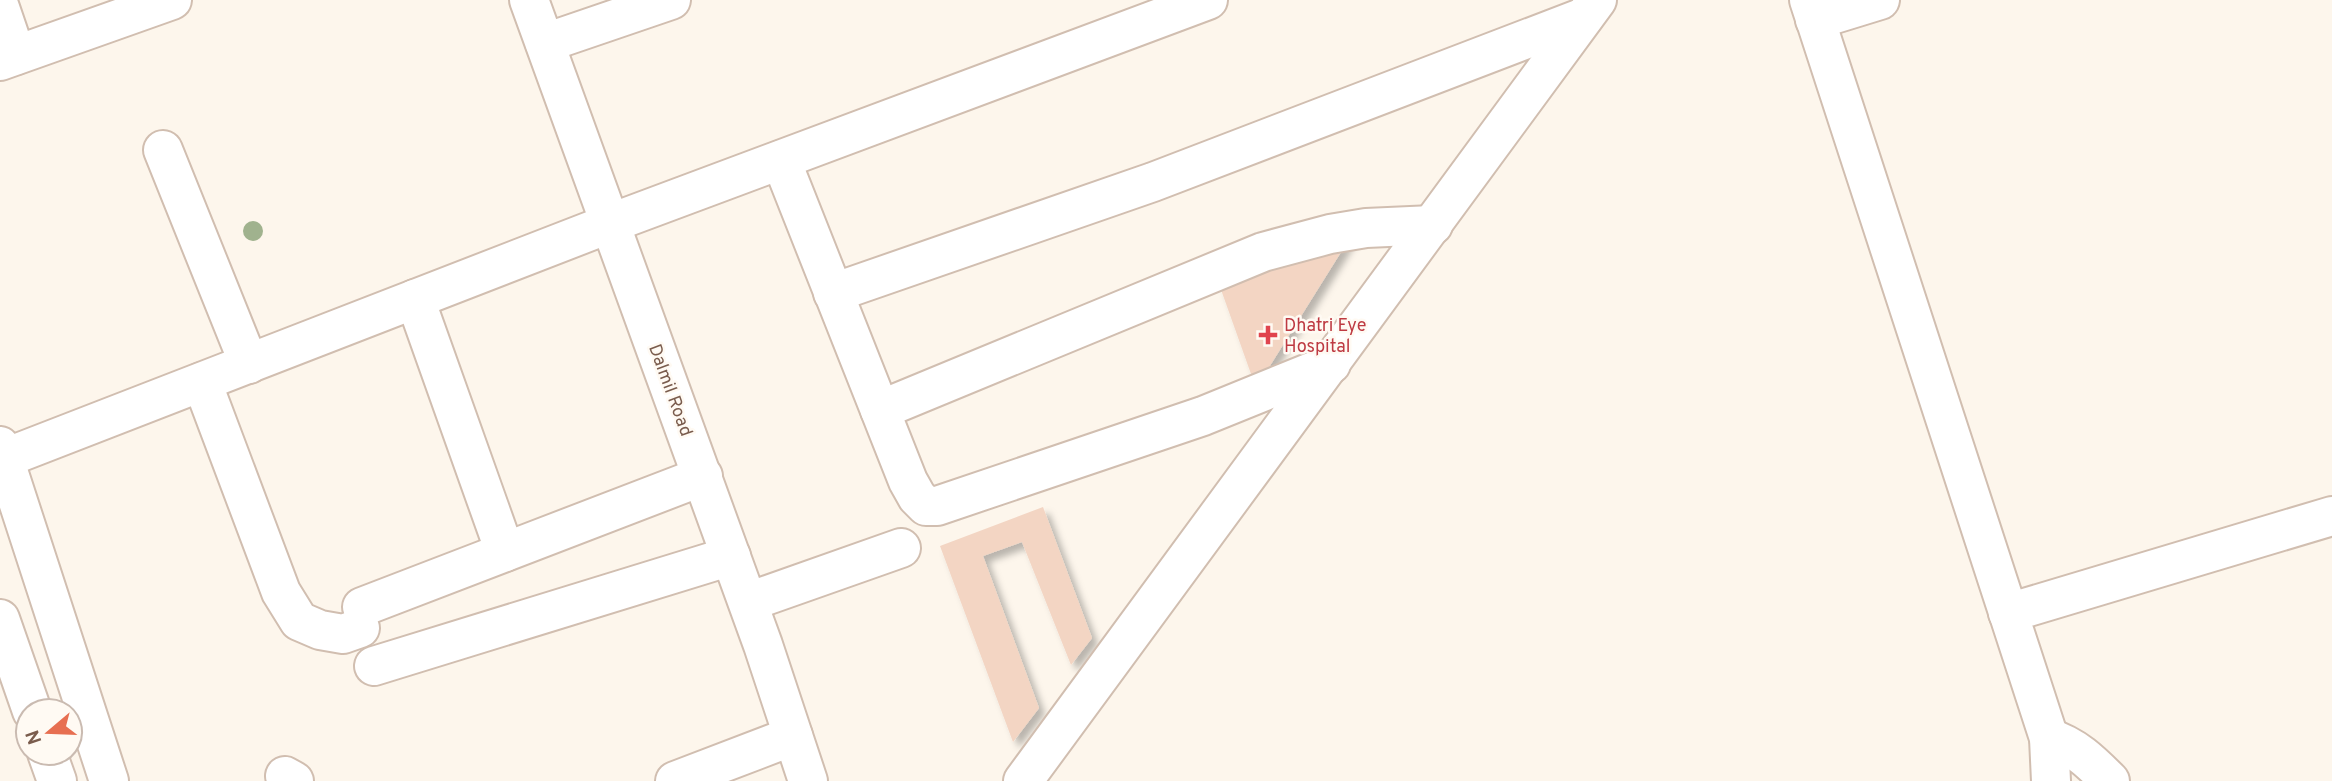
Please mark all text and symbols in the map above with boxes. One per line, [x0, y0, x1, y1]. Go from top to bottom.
place label: Dhatri Eye Hospital [1284, 315, 1366, 359]
marker: Dhatri Eye Hospital [1258, 325, 1278, 345]
street label: Dalmil Road [642, 341, 697, 440]
north arrow [14, 697, 84, 767]
text: N [21, 727, 48, 747]

